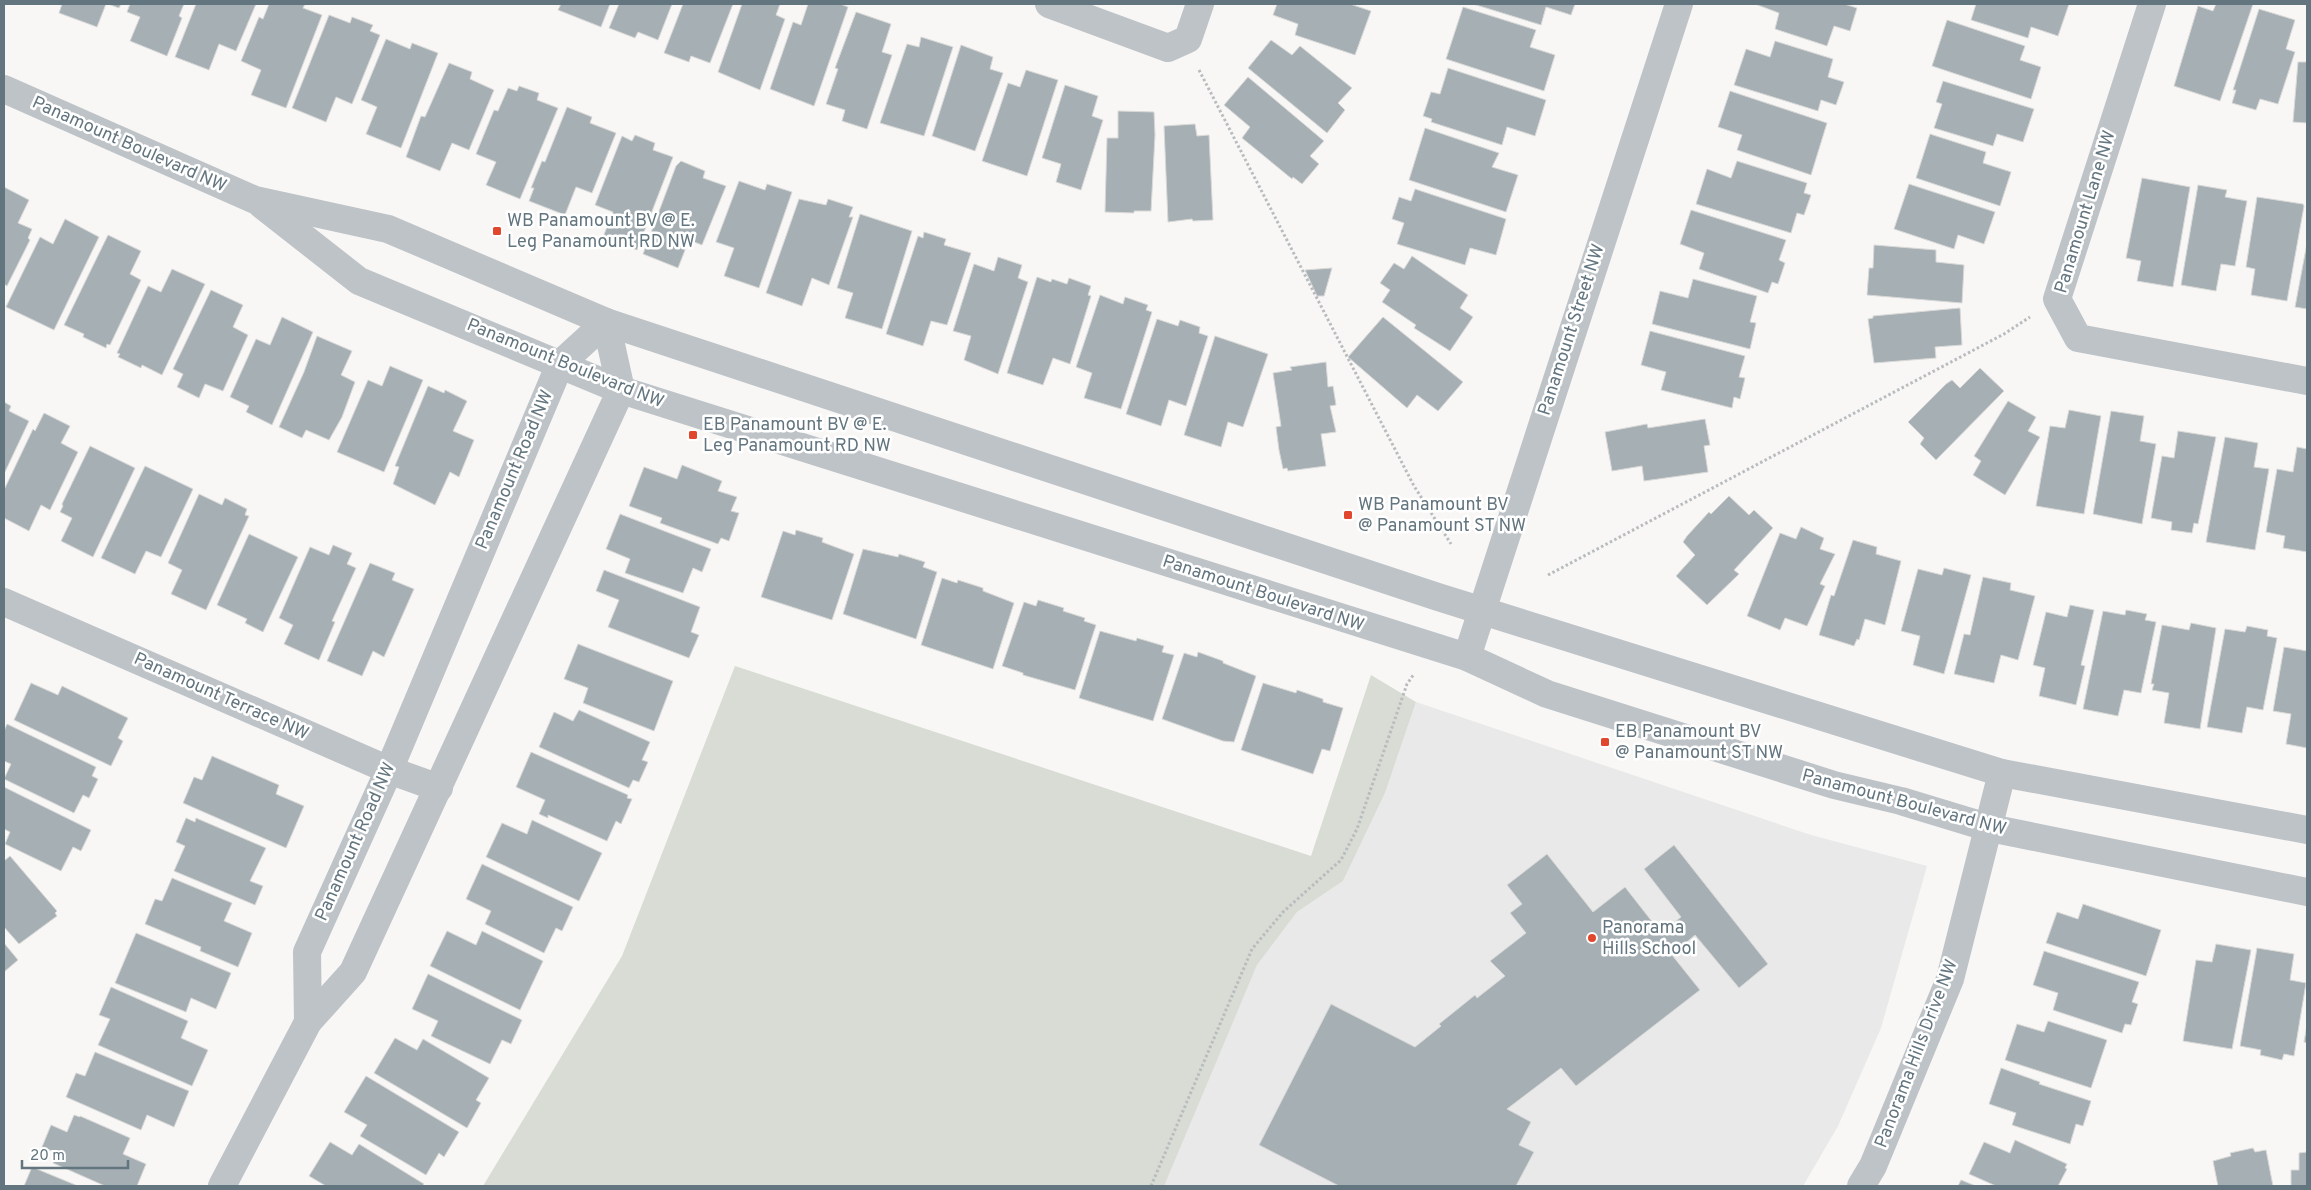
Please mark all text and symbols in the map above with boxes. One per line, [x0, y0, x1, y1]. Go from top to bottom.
street label: Panamount Boulevard NW [28, 92, 230, 198]
street label: Panamount Lane NW [2050, 128, 2122, 296]
place label: WB Panamount BV @ E. Leg Panamount RD NW [507, 210, 695, 254]
marker: WB Panamount BV @ E. Leg Panamount RD NW [491, 225, 503, 237]
street label: Panamount Street NW [1533, 241, 1611, 419]
street label: Panamount Boulevard NW [463, 314, 667, 414]
street label: Panamount Road NW [471, 387, 559, 553]
place label: EB Panamount BV @ E. Leg Panamount RD NW [703, 414, 891, 458]
marker: EB Panamount BV @ E. Leg Panamount RD NW [687, 429, 699, 441]
place label: WB Panamount BV @ Panamount ST NW [1358, 494, 1526, 538]
marker: WB Panamount BV @ Panamount ST NW [1342, 509, 1354, 521]
street label: Panamount Boulevard NW [1159, 551, 1367, 637]
street label: Panamount Terrace NW [130, 648, 312, 746]
place label: EB Panamount BV @ Panamount ST NW [1615, 721, 1783, 765]
marker: EB Panamount BV @ Panamount ST NW [1599, 736, 1611, 748]
street label: Panamount Road NW [311, 759, 401, 925]
street label: Panamount Boulevard NW [1799, 765, 2009, 841]
place label: Panorama Hills School [1602, 917, 1696, 961]
marker: Panorama Hills School [1586, 932, 1598, 944]
street label: Panorama Hills Drive NW [1870, 956, 1964, 1152]
scale bar [22, 1138, 129, 1170]
text: 20 m [30, 1147, 65, 1166]

